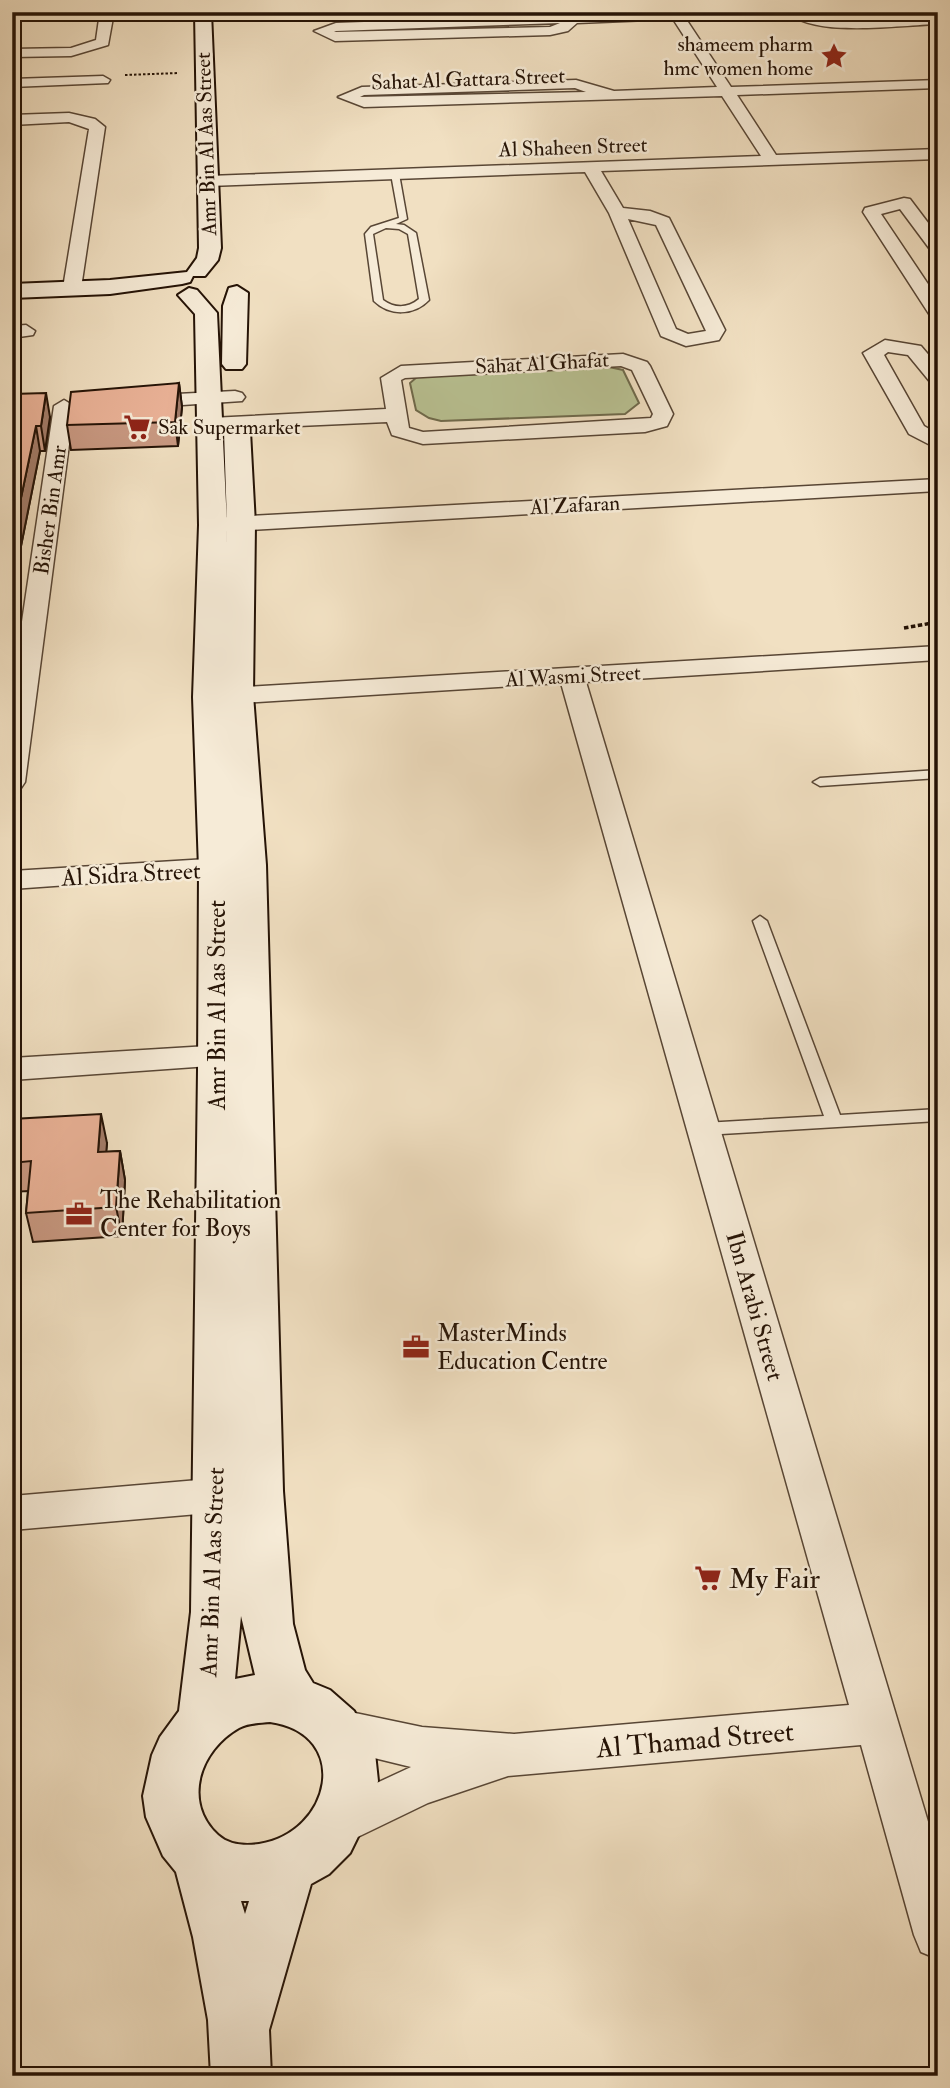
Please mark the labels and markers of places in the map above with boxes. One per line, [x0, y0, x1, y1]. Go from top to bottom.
place label: shameem pharm hmc women home [664, 31, 813, 82]
place icon: shameem pharm hmc women home [819, 41, 849, 71]
supermarket icon: Sak Supermarket [122, 412, 152, 442]
place label: Sak Supermarket [158, 414, 301, 441]
place label: The Rehabilitation Center for Boys [100, 1185, 281, 1244]
office icon: The Rehabilitation Center for Boys [64, 1199, 94, 1229]
place label: MasterMinds Education Centre [437, 1318, 608, 1377]
office icon: MasterMinds Education Centre [401, 1332, 431, 1362]
place label: My Fair [729, 1562, 821, 1597]
supermarket icon: My Fair [693, 1563, 723, 1593]

